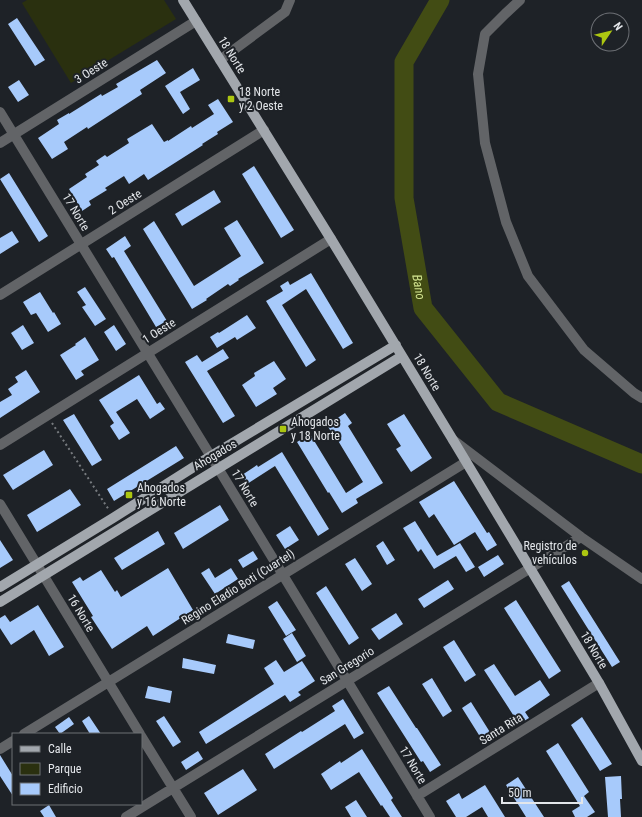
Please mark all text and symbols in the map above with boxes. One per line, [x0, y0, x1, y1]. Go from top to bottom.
north arrow [590, 12, 630, 52]
text: N [611, 20, 625, 33]
street label: 18 Norte [215, 34, 249, 76]
street label: 3 Oeste [72, 55, 110, 87]
place label: 18 Norte y 2 Oeste [239, 85, 283, 113]
marker: 18 Norte y 2 Oeste [226, 94, 236, 104]
street label: 2 Oeste [106, 186, 144, 218]
street label: 17 Norte [59, 191, 93, 234]
water label: Bano [410, 273, 429, 301]
street label: 1 Oeste [140, 315, 178, 347]
street label: 18 Norte [410, 351, 444, 394]
place label: Ahogados y 18 Norte [291, 415, 340, 443]
marker: Ahogados y 18 Norte [278, 424, 288, 434]
street label: Ahogados [191, 437, 239, 473]
street label: 17 Norte [228, 467, 262, 510]
place label: Ahogados y 16 Norte [137, 481, 186, 509]
marker: Ahogados y 16 Norte [124, 490, 134, 500]
place label: Registro de vehículos [523, 539, 577, 567]
street label: Regino Eladio Boti (Cuartel) [179, 546, 297, 628]
marker: Registro de vehículos [580, 548, 590, 558]
street label: 16 Norte [64, 592, 98, 635]
street label: 18 Norte [577, 629, 611, 672]
street label: San Gregorio [317, 644, 377, 688]
street label: Santa Rita [477, 710, 525, 748]
legend [12, 733, 142, 805]
text: Calle [48, 742, 72, 756]
street label: 17 Norte [396, 744, 430, 787]
text: Parque [48, 762, 82, 776]
scale bar [502, 779, 582, 805]
text: Edificio [48, 782, 83, 796]
text: 50 m [508, 786, 532, 800]

